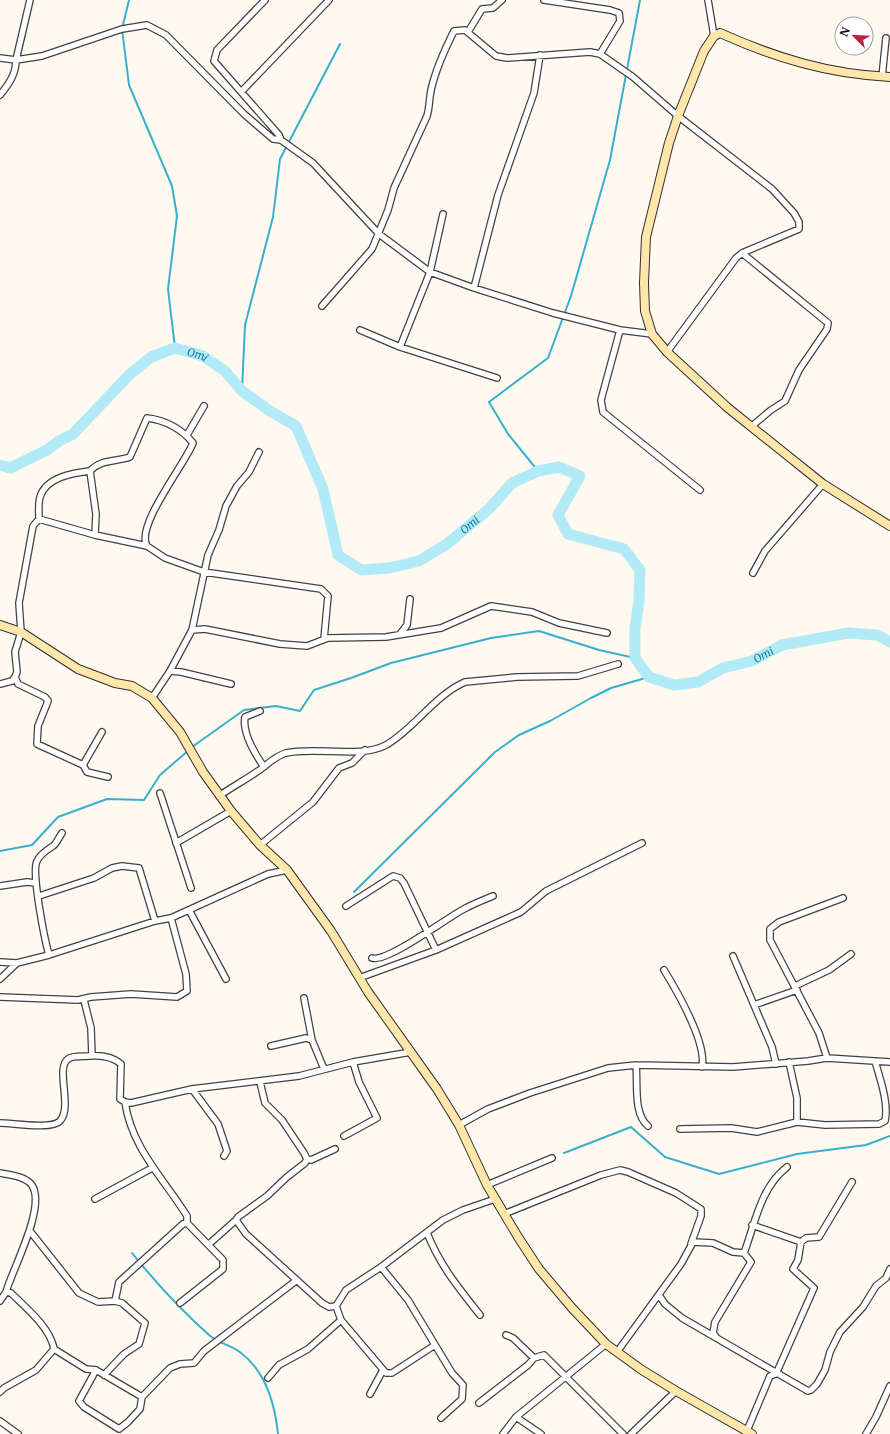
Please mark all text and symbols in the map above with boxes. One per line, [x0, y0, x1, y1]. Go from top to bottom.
north arrow [834, 16, 874, 56]
text: N [837, 25, 853, 39]
water label: Omi [185, 345, 211, 364]
water label: Omi [457, 513, 482, 537]
water label: Omi [751, 644, 776, 666]

